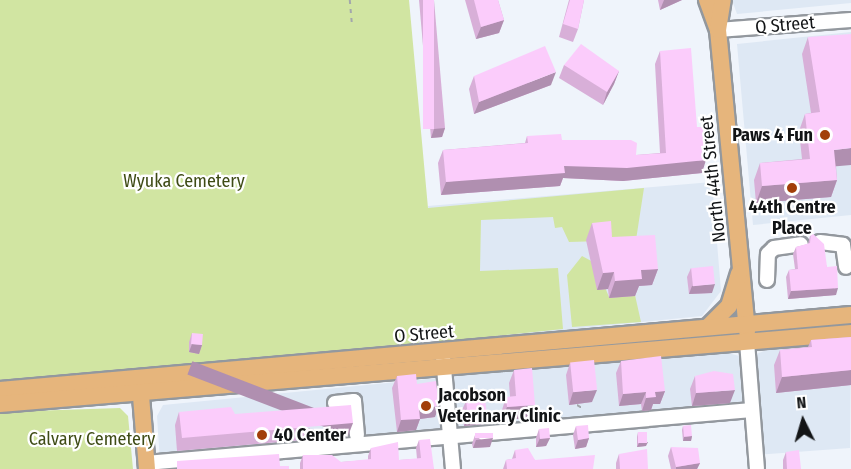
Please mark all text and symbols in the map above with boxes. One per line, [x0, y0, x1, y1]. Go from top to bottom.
street label: Q Street [754, 12, 816, 38]
street label: North 44th Street [696, 114, 730, 244]
place label: Paws 4 Fun [732, 124, 813, 146]
marker: Paws 4 Fun [818, 128, 832, 142]
park label: Wyuka Cemetery [123, 170, 245, 192]
marker: 44th Centre Place [785, 181, 799, 195]
place label: 44th Centre Place [748, 197, 836, 240]
street label: O Street [393, 321, 455, 347]
place label: Jacobson Veterinary Clinic [438, 385, 561, 428]
north arrow [773, 391, 833, 451]
text: N [796, 393, 807, 412]
marker: Jacobson Veterinary Clinic [419, 399, 433, 413]
place label: 40 Center [274, 424, 346, 446]
park label: Calvary Cemetery [29, 428, 155, 450]
marker: 40 Center [255, 428, 269, 442]

